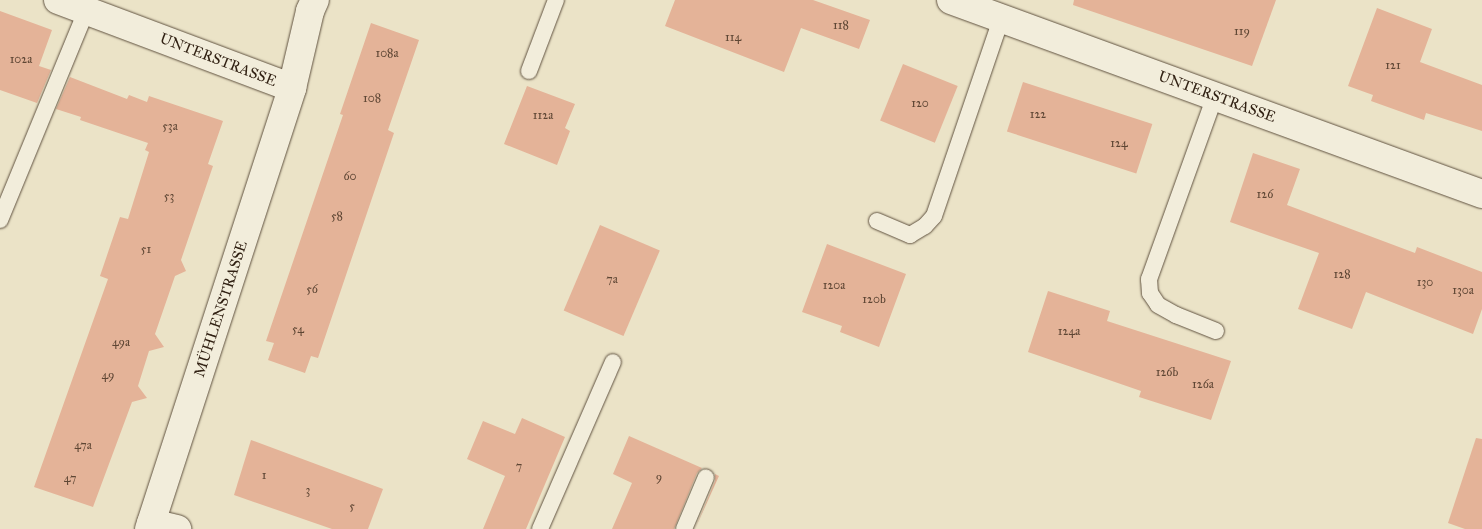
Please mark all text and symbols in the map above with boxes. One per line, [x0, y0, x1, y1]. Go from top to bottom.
house number: 118 [833, 19, 849, 33]
house number: 119 [1234, 25, 1250, 39]
street label: UNTERSTRASSE [157, 29, 279, 91]
house number: 114 [725, 31, 741, 45]
house number: 108a [375, 47, 399, 61]
house number: 102a [10, 53, 32, 67]
house number: 121 [1385, 59, 1401, 73]
street label: UNTERSTRASSE [1156, 67, 1278, 127]
house number: 108 [363, 92, 381, 106]
house number: 120 [911, 97, 929, 111]
house number: 122 [1030, 108, 1046, 122]
house number: 112a [533, 109, 553, 123]
house number: 53a [162, 120, 178, 134]
house number: 124 [1110, 137, 1128, 151]
house number: 60 [343, 170, 357, 184]
house number: 126 [1257, 188, 1273, 202]
house number: 53 [164, 190, 174, 204]
house number: 58 [331, 210, 343, 224]
street label: MÜHLENSTRASSE [190, 239, 252, 379]
house number: 51 [141, 243, 151, 257]
house number: 128 [1333, 268, 1351, 282]
house number: 7a [606, 273, 618, 287]
house number: 130 [1417, 276, 1433, 290]
house number: 120a [823, 279, 845, 293]
house number: 56 [306, 283, 318, 297]
house number: 130a [1452, 284, 1474, 298]
house number: 120b [862, 293, 886, 307]
house number: 54 [292, 323, 304, 337]
house number: 124a [1058, 325, 1080, 339]
house number: 49a [112, 336, 130, 350]
house number: 126b [1156, 366, 1178, 380]
house number: 49 [101, 369, 115, 383]
house number: 126a [1192, 378, 1214, 392]
house number: 47a [74, 439, 92, 453]
house number: 7 [516, 460, 522, 474]
house number: 1 [262, 469, 266, 483]
house number: 9 [656, 471, 662, 485]
house number: 47 [64, 472, 76, 486]
house number: 3 [306, 484, 310, 498]
house number: 5 [349, 500, 355, 514]

